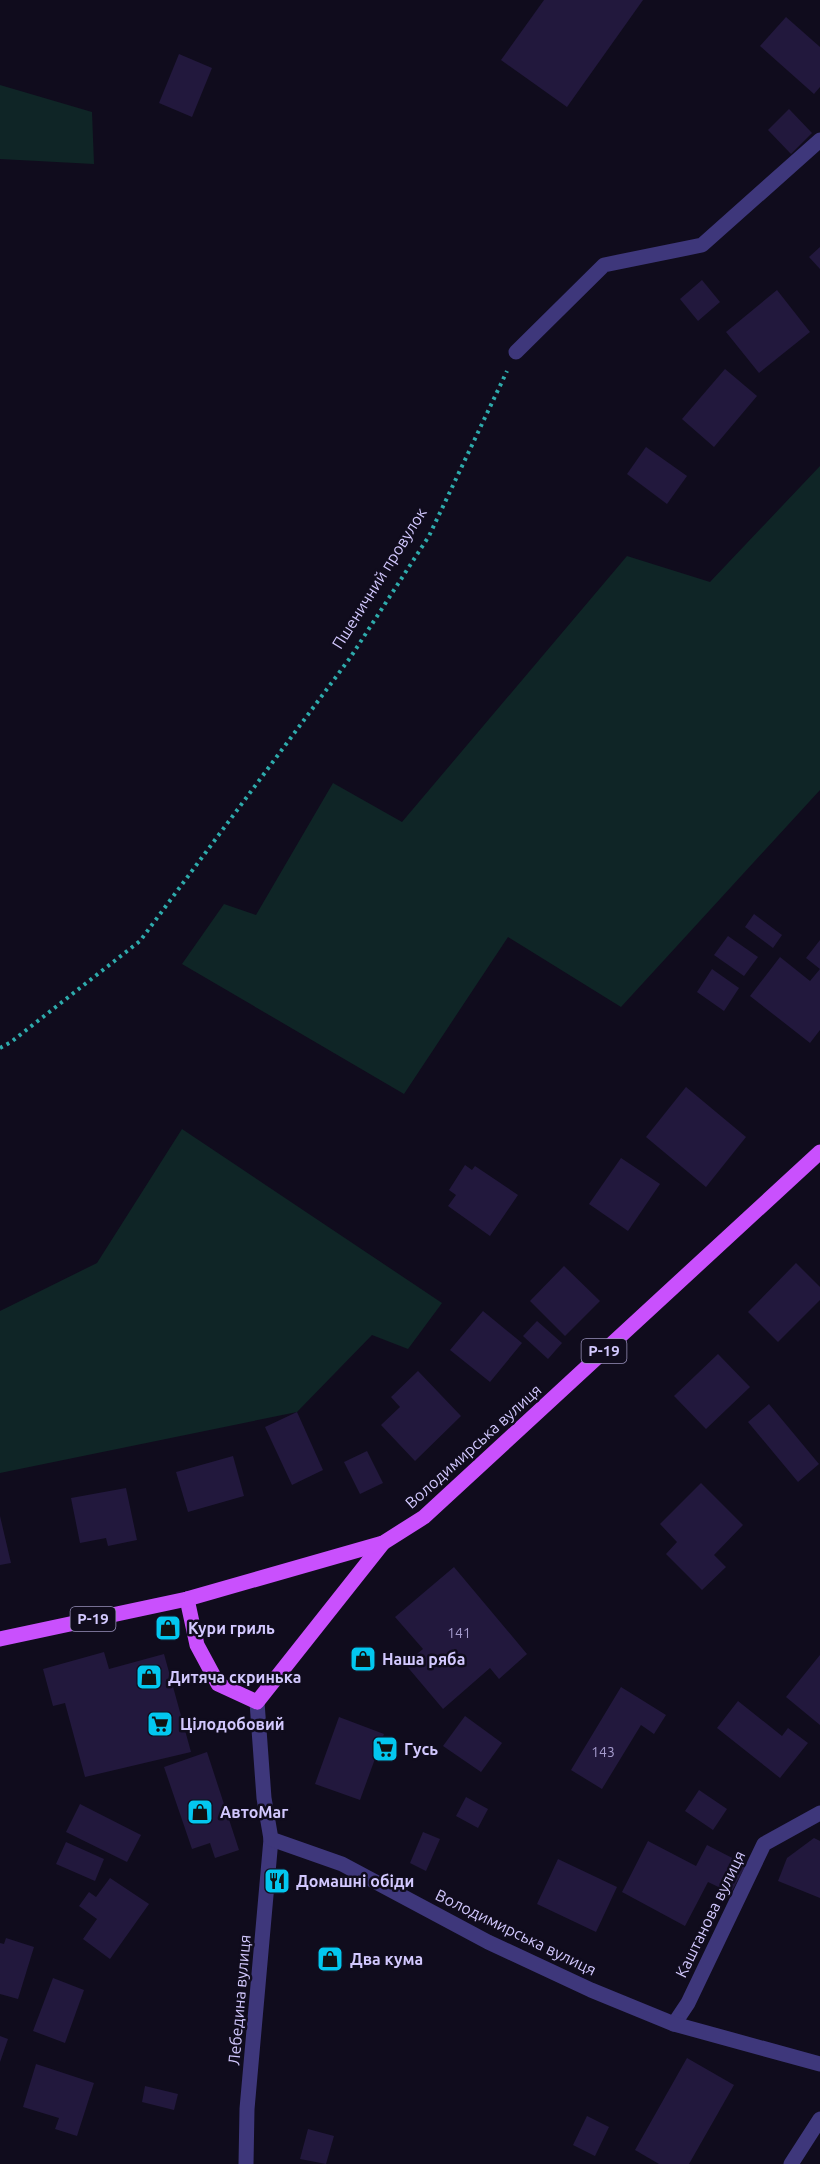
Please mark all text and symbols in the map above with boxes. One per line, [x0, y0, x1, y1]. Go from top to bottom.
street label: Пшеничний провулок [328, 504, 430, 652]
road number: Р-19 [582, 1339, 626, 1363]
street label: Володимирська вулиця [401, 1380, 545, 1512]
road number: Р-19 [70, 1607, 116, 1631]
shop icon: Кури гриль [153, 1613, 183, 1643]
place label: Кури гриль [188, 1619, 275, 1637]
house number: 141 [447, 1625, 471, 1641]
shop icon: Наша ряба [348, 1644, 378, 1674]
place label: Наша ряба [382, 1650, 465, 1668]
shop icon: Дитяча скринька [134, 1662, 164, 1692]
place label: Дитяча скринька [168, 1668, 301, 1686]
supermarket icon: Цілодобовий [145, 1709, 175, 1739]
place label: Цілодобовий [180, 1715, 285, 1733]
supermarket icon: Гусь [370, 1734, 400, 1764]
place label: Гусь [404, 1740, 438, 1758]
house number: 143 [591, 1744, 615, 1760]
shop icon: АвтоМаг [185, 1797, 215, 1827]
place label: АвтоМаг [220, 1803, 288, 1821]
street label: Каштанова вулиця [672, 1848, 748, 1980]
restaurant icon: Домашні обіди [262, 1866, 292, 1896]
place label: Домашні обіди [296, 1872, 414, 1890]
street label: Володимирська вулиця [433, 1885, 599, 1979]
street label: Лебедина вулиця [224, 1934, 254, 2066]
shop icon: Два кума [315, 1944, 345, 1974]
place label: Два кума [350, 1950, 423, 1968]

